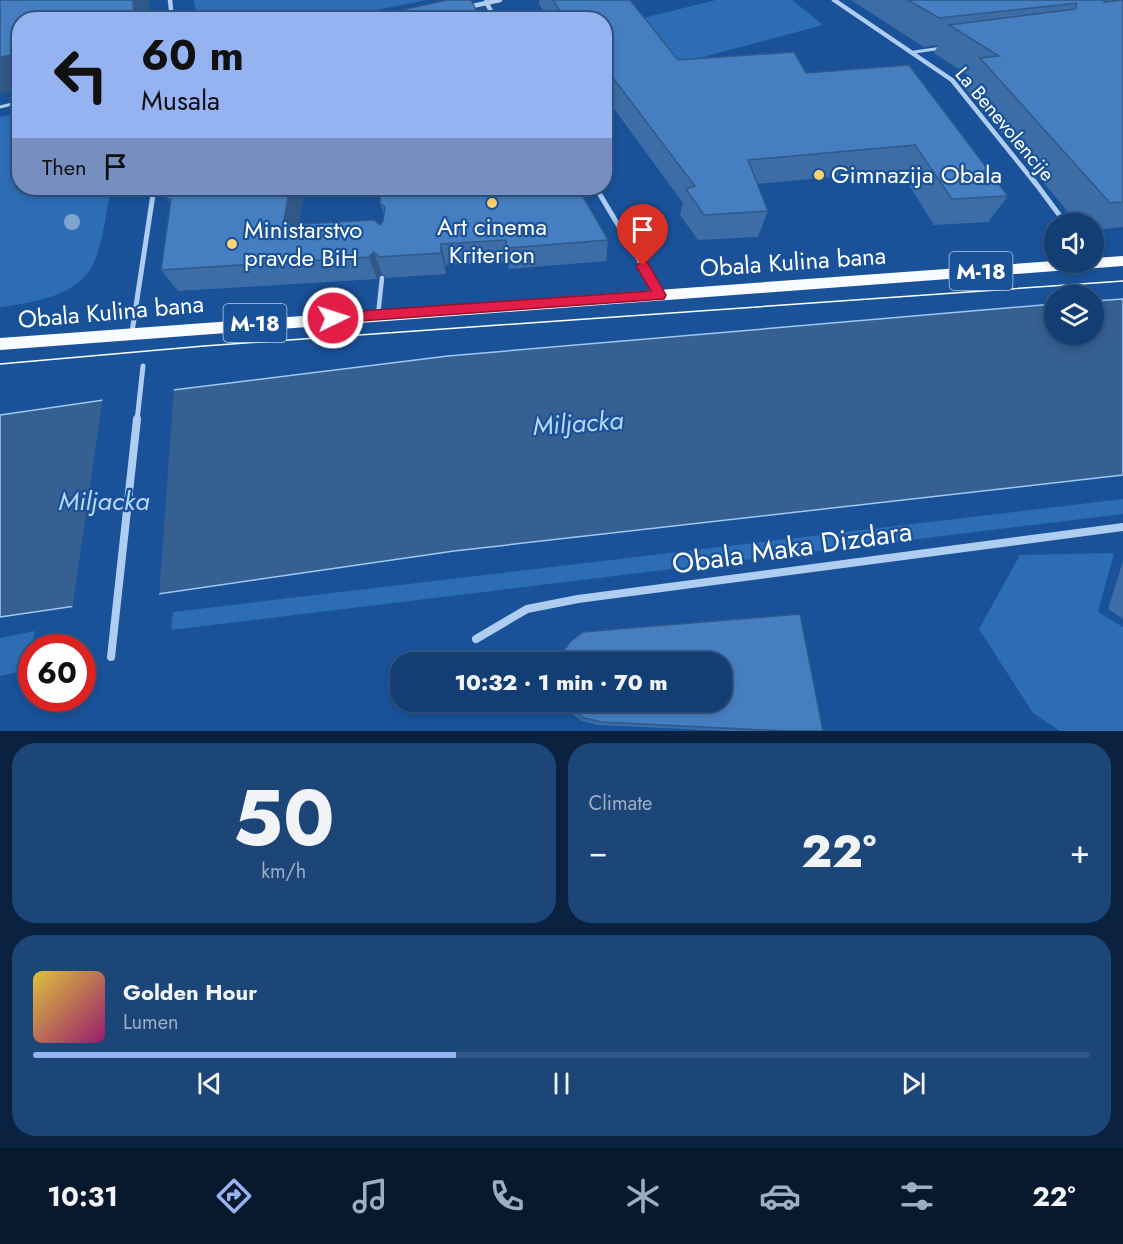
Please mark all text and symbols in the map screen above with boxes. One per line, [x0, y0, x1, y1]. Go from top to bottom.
text: 60 m [141, 25, 244, 86]
icon: left [42, 36, 120, 114]
street label: La Benevolencije [948, 61, 1061, 188]
text: Musala [141, 81, 220, 120]
icon: arrive [99, 150, 132, 183]
text: Then [42, 151, 87, 183]
place label: Gimnazija Obala [831, 157, 1002, 192]
marker: Gimnazija Obala [812, 168, 826, 182]
marker: Art cinema Kriterion [485, 196, 499, 210]
pin [617, 204, 668, 266]
place label: Art cinema Kriterion [437, 209, 547, 272]
place label: Ministarstvo pravde BiH [244, 212, 362, 275]
icon: arrive [626, 213, 659, 246]
map controls [1044, 213, 1104, 345]
button: sound [1044, 213, 1104, 273]
marker: Ministarstvo pravde BiH [225, 237, 239, 251]
street label: Obala Kulina bana [699, 238, 887, 285]
road number: M-18 [950, 252, 1012, 290]
button: layers [1044, 285, 1104, 345]
street label: Obala Kulina bana [17, 286, 205, 337]
position arrow [301, 286, 365, 350]
road number: M-18 [224, 304, 286, 342]
water label: Miljacka [531, 401, 625, 445]
water label: Miljacka [58, 482, 150, 520]
street label: Obala Maka Dizdara [669, 510, 915, 585]
speed limit sign: 60 [18, 634, 96, 712]
text: 10:32 · 1 min · 70 m [454, 666, 668, 698]
text: 50 [233, 762, 335, 874]
text: Climate [589, 789, 652, 818]
text: 22° [801, 819, 876, 884]
text: − [589, 828, 608, 875]
text: + [1070, 828, 1090, 875]
text: km/h [261, 857, 306, 886]
text: Golden Hour [123, 976, 257, 1008]
text: Lumen [123, 1008, 179, 1037]
icon: previous [193, 1067, 226, 1100]
icon: pause [545, 1067, 578, 1100]
icon: next [897, 1067, 930, 1100]
icon: directions [213, 1175, 255, 1217]
icon: music [349, 1175, 391, 1217]
icon: phone [486, 1175, 528, 1217]
icon: climate [622, 1175, 664, 1217]
icon: car [759, 1175, 801, 1217]
icon: filters [896, 1175, 938, 1217]
text: 10:31 [47, 1177, 118, 1216]
text: 22° [1032, 1177, 1076, 1216]

